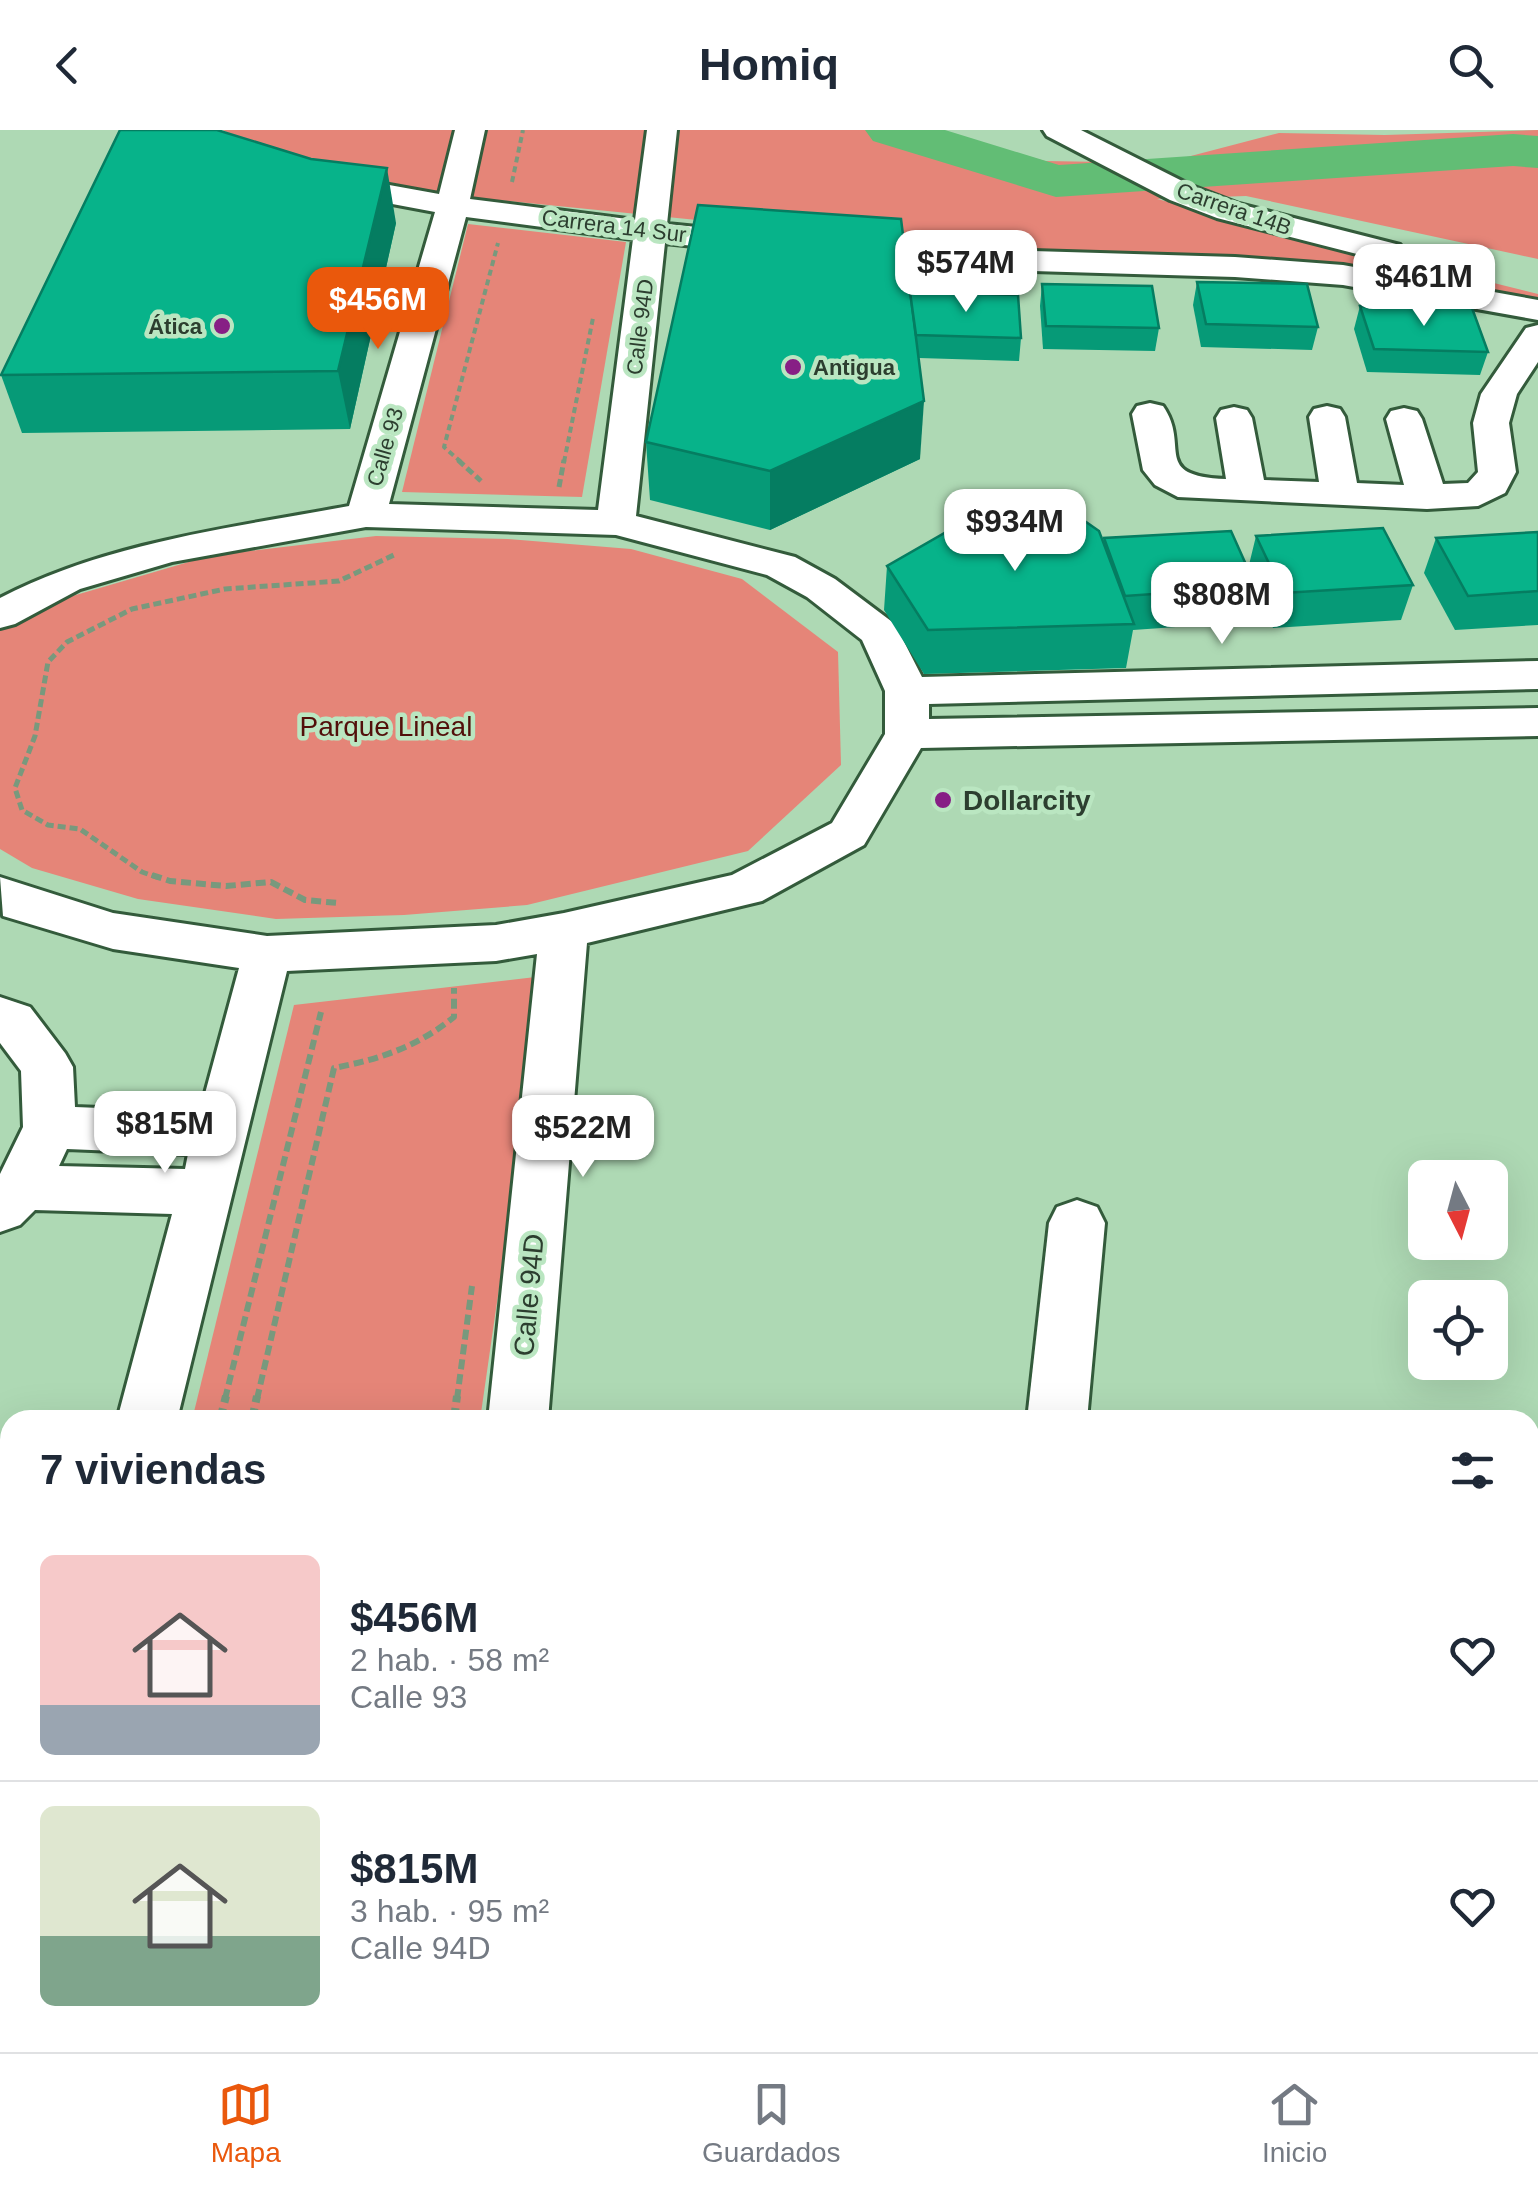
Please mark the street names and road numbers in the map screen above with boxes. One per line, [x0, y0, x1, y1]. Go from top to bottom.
street label: Carrera 14B [1173, 178, 1295, 240]
street label: Carrera 14 Sur [540, 205, 688, 247]
street label: Calle 94D [622, 278, 658, 376]
street label: Calle 93 [362, 405, 408, 489]
street label: Calle 94D [508, 1232, 550, 1358]

